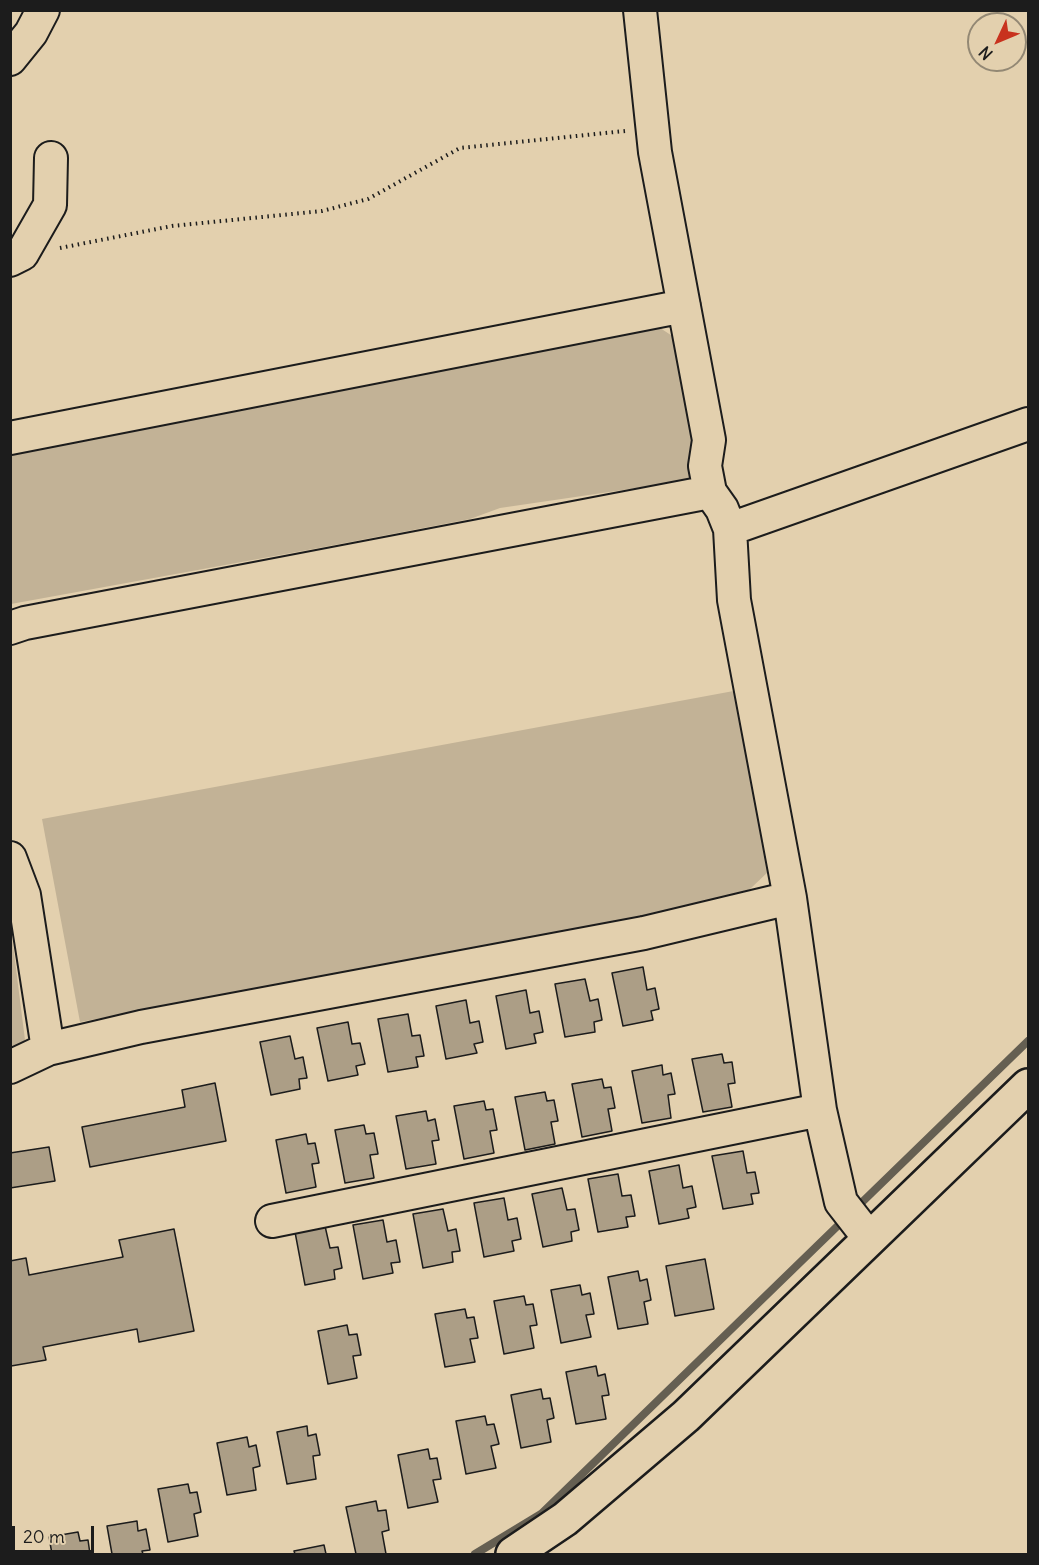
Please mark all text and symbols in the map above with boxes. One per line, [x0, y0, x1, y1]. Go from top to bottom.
north arrow [967, 12, 1027, 72]
text: N [974, 42, 997, 64]
scale bar [15, 1514, 98, 1552]
text: 20 m [23, 1525, 65, 1548]

